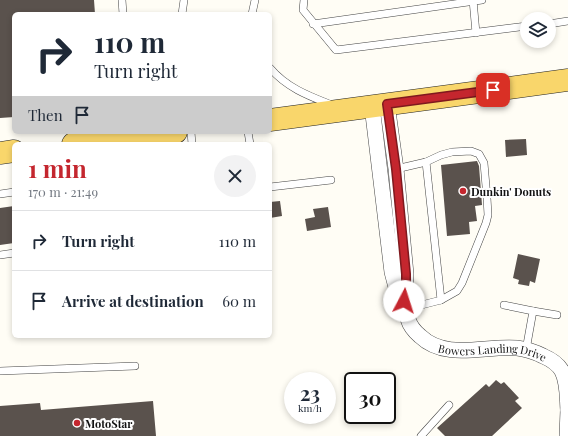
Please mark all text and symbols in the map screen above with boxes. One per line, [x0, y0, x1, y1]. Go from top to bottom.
map controls [520, 12, 556, 48]
button: layers [520, 12, 556, 48]
text: 110 m [94, 23, 165, 60]
icon: right [28, 28, 80, 80]
text: Turn right [94, 59, 177, 83]
pin [476, 73, 510, 107]
icon: arrive [482, 79, 504, 101]
icon: arrive [71, 104, 93, 126]
text: Then [28, 105, 63, 125]
text: 1 min [28, 152, 87, 184]
button: close [214, 155, 256, 197]
text: 170 m · 21:49 [28, 183, 98, 200]
place label: Dunkin' Donuts [471, 184, 551, 199]
marker: Dunkin' Donuts [458, 186, 468, 196]
icon: right [28, 230, 50, 252]
text: Turn right [62, 231, 135, 251]
text: 110 m [219, 231, 256, 251]
position arrow [383, 280, 425, 322]
icon: arrive [28, 290, 50, 312]
text: Arrive at destination [62, 291, 204, 311]
text: 60 m [222, 291, 256, 311]
street label: Bowers Landing Drive [437, 340, 549, 364]
speed limit sign: 30 [344, 372, 396, 424]
text: 23 [300, 379, 320, 406]
text: km/h [298, 401, 322, 415]
place label: MotoStar [85, 416, 133, 431]
marker: MotoStar [72, 418, 82, 428]

